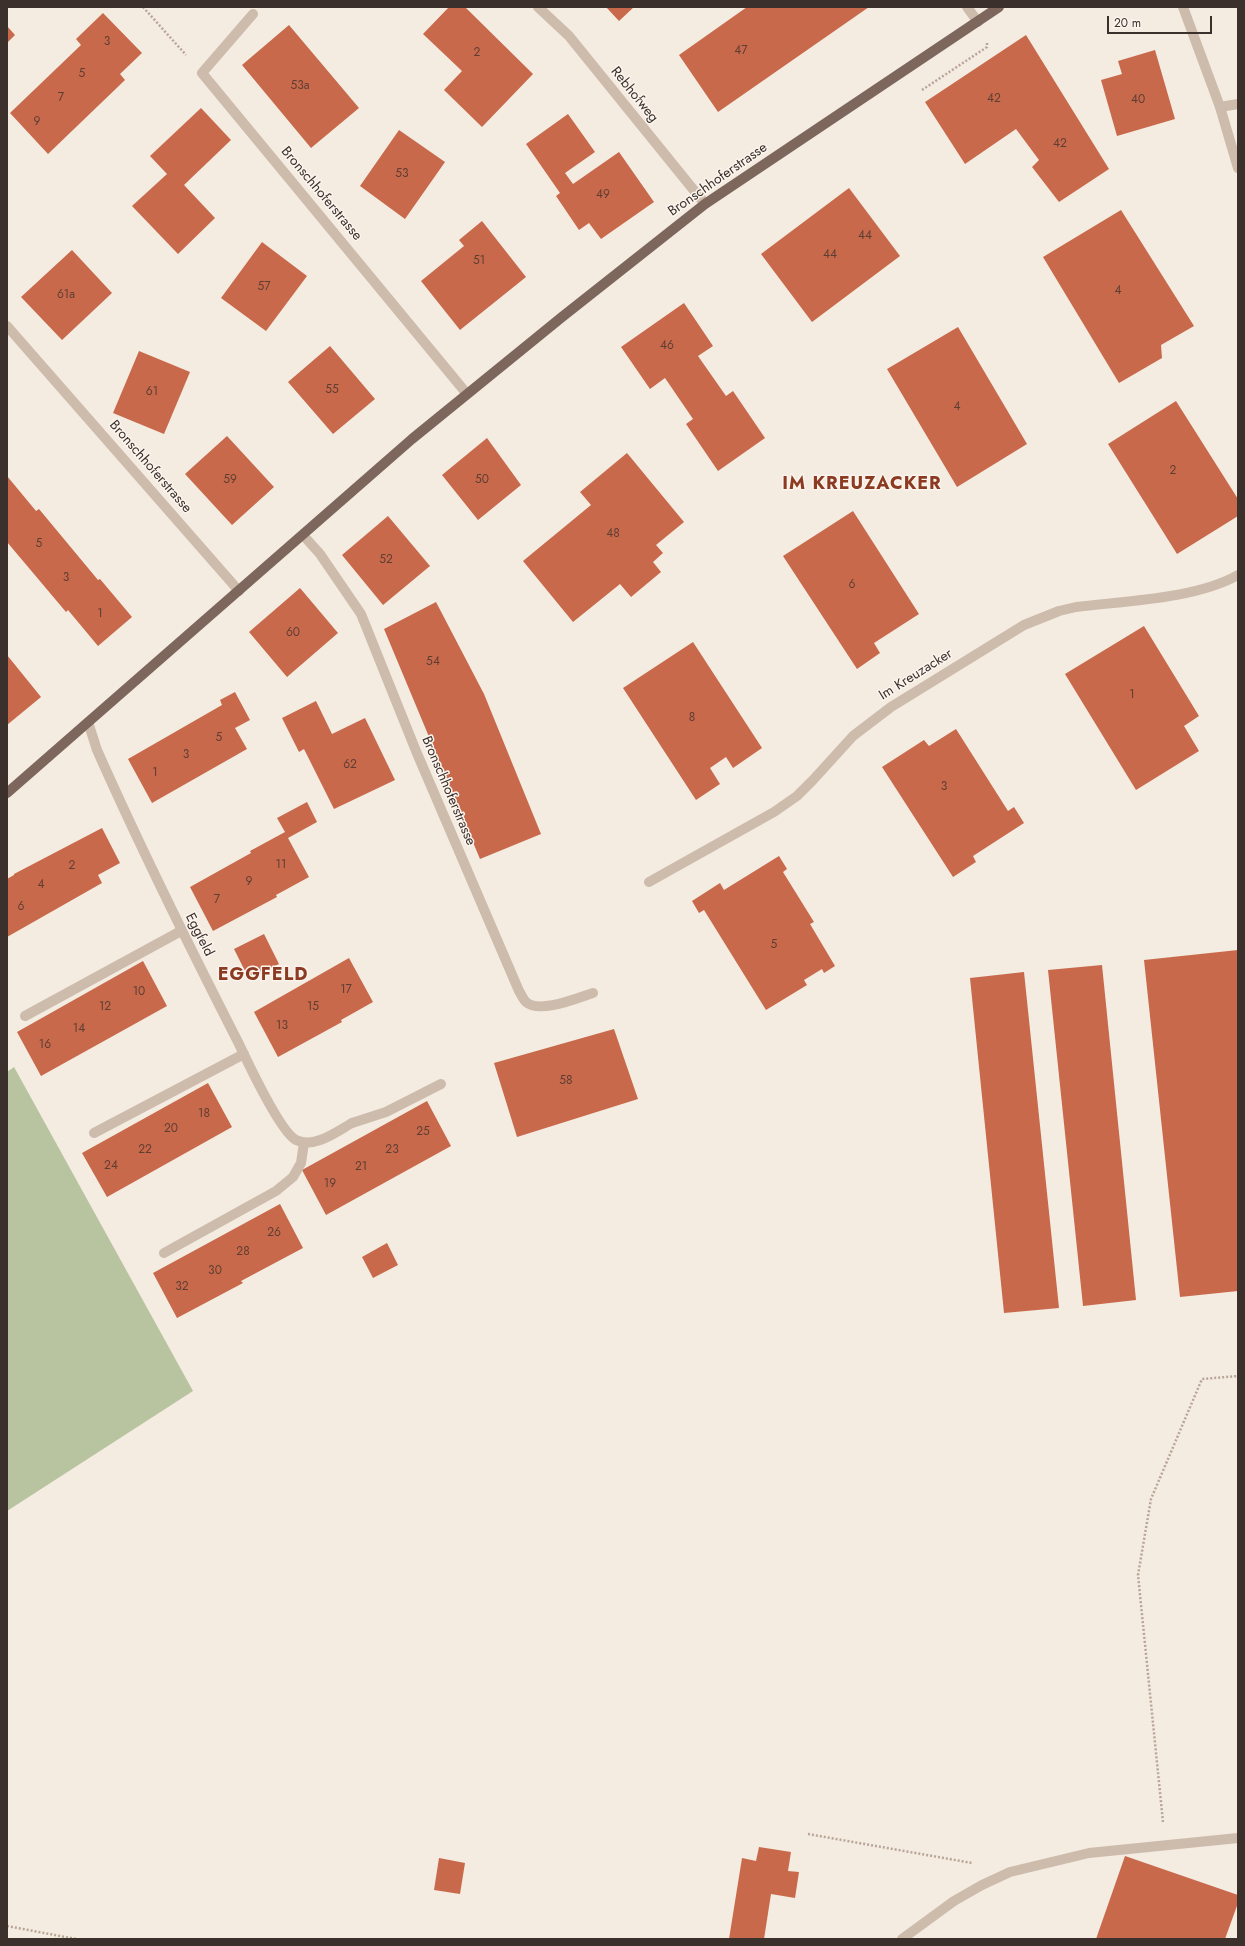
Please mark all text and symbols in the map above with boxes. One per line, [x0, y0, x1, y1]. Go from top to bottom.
scale bar [1109, 8, 1214, 34]
text: 20 m [1114, 14, 1141, 32]
house number: 3 [104, 35, 110, 49]
house number: 47 [734, 44, 748, 58]
house number: 2 [474, 46, 480, 60]
street label: Rebhofweg [607, 64, 661, 126]
house number: 5 [79, 67, 85, 81]
house number: 53a [290, 79, 310, 93]
house number: 7 [58, 91, 64, 105]
house number: 42 [987, 92, 1001, 106]
house number: 40 [1131, 93, 1145, 107]
house number: 9 [34, 115, 40, 129]
house number: 42 [1053, 137, 1067, 151]
street label: Bronschhoferstrasse [665, 140, 771, 220]
street label: Bronschhoferstrasse [277, 144, 365, 244]
house number: 53 [395, 167, 409, 181]
house number: 49 [596, 188, 610, 202]
house number: 44 [858, 229, 872, 243]
house number: 44 [823, 248, 837, 262]
house number: 51 [473, 254, 485, 268]
house number: 57 [257, 280, 271, 294]
house number: 4 [1115, 284, 1121, 298]
house number: 61a [57, 288, 75, 302]
house number: 46 [660, 339, 674, 353]
house number: 55 [325, 383, 339, 397]
house number: 61 [146, 385, 158, 399]
house number: 4 [954, 400, 960, 414]
street label: Bronschhoferstrasse [105, 417, 195, 517]
house number: 2 [1170, 464, 1176, 478]
house number: 59 [223, 473, 237, 487]
house number: 50 [475, 473, 489, 487]
district label: IM KREUZACKER [782, 474, 942, 496]
house number: 48 [606, 527, 620, 541]
house number: 5 [36, 537, 42, 551]
house number: 52 [379, 553, 393, 567]
house number: 3 [63, 571, 69, 585]
house number: 6 [849, 578, 855, 592]
house number: 1 [97, 607, 103, 621]
house number: 60 [286, 626, 300, 640]
street label: Im Kreuzacker [876, 646, 956, 704]
house number: 54 [426, 655, 440, 669]
house number: 1 [1129, 688, 1135, 702]
house number: 8 [689, 711, 695, 725]
house number: 5 [216, 731, 222, 745]
street label: Bronschhoferstrasse [417, 734, 479, 848]
house number: 3 [183, 748, 189, 762]
house number: 62 [343, 758, 357, 772]
house number: 1 [152, 766, 158, 780]
house number: 3 [941, 780, 947, 794]
house number: 11 [276, 858, 286, 872]
house number: 2 [69, 859, 75, 873]
house number: 9 [246, 875, 252, 889]
house number: 4 [38, 878, 44, 892]
house number: 7 [214, 893, 220, 907]
house number: 6 [18, 900, 24, 914]
street label: Eggfeld [181, 911, 217, 959]
house number: 5 [771, 938, 777, 952]
district label: EGGFELD [218, 965, 308, 987]
house number: 17 [340, 983, 352, 997]
house number: 10 [133, 985, 145, 999]
house number: 12 [99, 1000, 111, 1014]
house number: 15 [307, 1000, 319, 1014]
house number: 13 [276, 1019, 288, 1033]
house number: 14 [73, 1022, 85, 1036]
house number: 16 [39, 1038, 51, 1052]
house number: 58 [559, 1074, 573, 1088]
house number: 18 [198, 1107, 210, 1121]
house number: 20 [164, 1122, 178, 1136]
house number: 25 [416, 1125, 430, 1139]
house number: 22 [138, 1143, 152, 1157]
house number: 23 [385, 1143, 399, 1157]
house number: 24 [104, 1159, 118, 1173]
house number: 21 [355, 1160, 367, 1174]
house number: 19 [324, 1177, 336, 1191]
house number: 26 [267, 1226, 281, 1240]
house number: 28 [236, 1245, 250, 1259]
house number: 30 [208, 1264, 222, 1278]
house number: 32 [175, 1280, 189, 1294]

